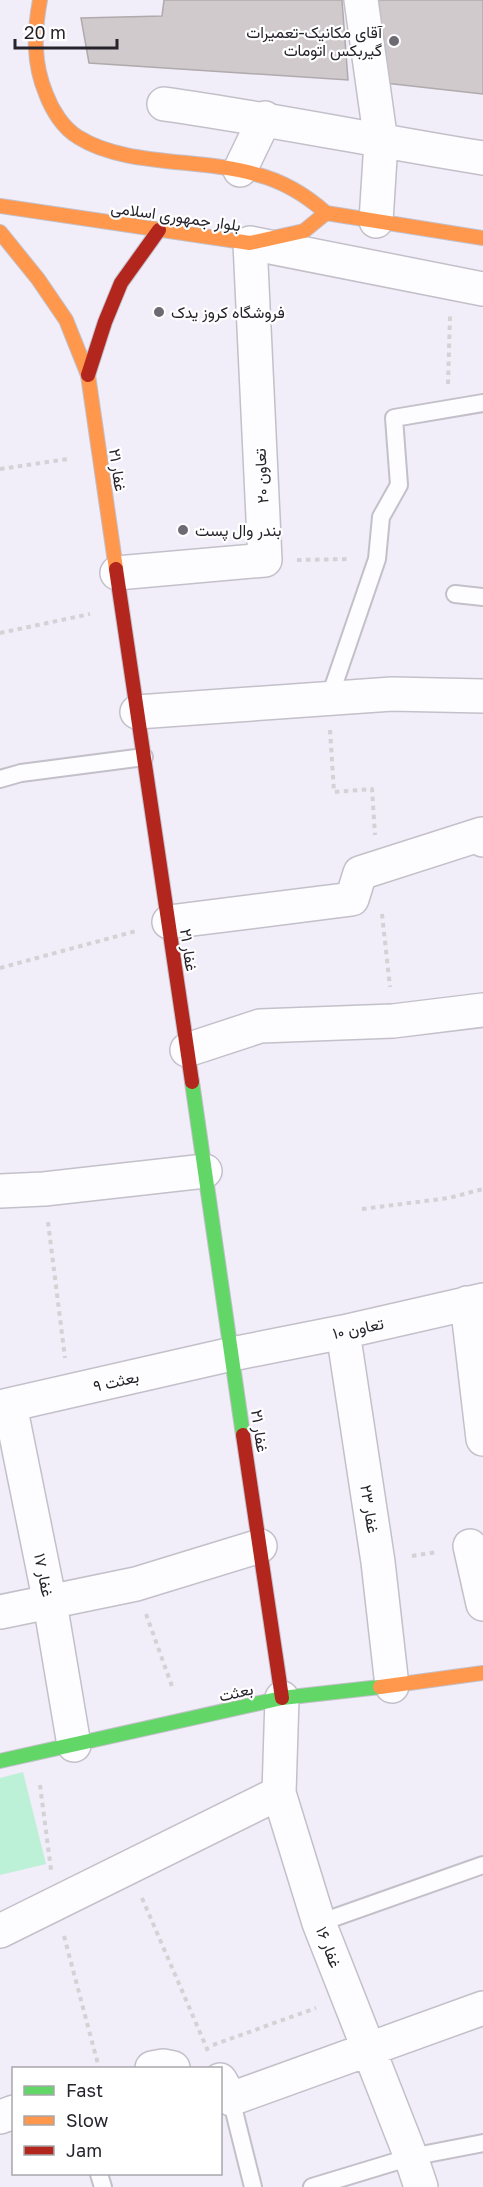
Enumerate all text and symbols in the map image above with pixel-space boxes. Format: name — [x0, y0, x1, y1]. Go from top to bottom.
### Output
scale bar — [15, 12, 117, 50]
text: 20 m — [24, 21, 66, 43]
place label: آقای مکانیک-تعمیرات گیربکس اتومات — [246, 22, 383, 61]
marker: آقای مکانیک-تعمیرات گیربکس اتومات — [387, 34, 401, 48]
street label: بلوار جمهوری اسلامی — [110, 197, 242, 236]
place label: فروشگاه کروز یدک — [171, 302, 285, 323]
marker: فروشگاه کروز یدک — [152, 305, 166, 319]
street label: غفار ۲۱ — [104, 447, 131, 493]
street label: تعاون ۲۰ — [250, 448, 273, 504]
place label: بندر وال پست — [195, 520, 282, 542]
marker: بندر وال پست — [176, 523, 190, 537]
street label: غفار ۲۱ — [175, 927, 202, 973]
street label: تعاون ۱۰ — [331, 1313, 386, 1344]
street label: بعثت ۹ — [91, 1366, 141, 1396]
street label: غفار ۲۱ — [246, 1408, 273, 1454]
street label: غفار ۲۳ — [355, 1483, 384, 1535]
street label: غفار ۱۷ — [29, 1551, 58, 1599]
street label: بعثت — [217, 1678, 255, 1706]
street label: غفار ۱۶ — [311, 1924, 346, 1971]
legend — [12, 2067, 222, 2175]
text: Fast — [66, 2079, 103, 2101]
text: Slow — [66, 2109, 109, 2131]
text: Jam — [66, 2139, 102, 2161]

